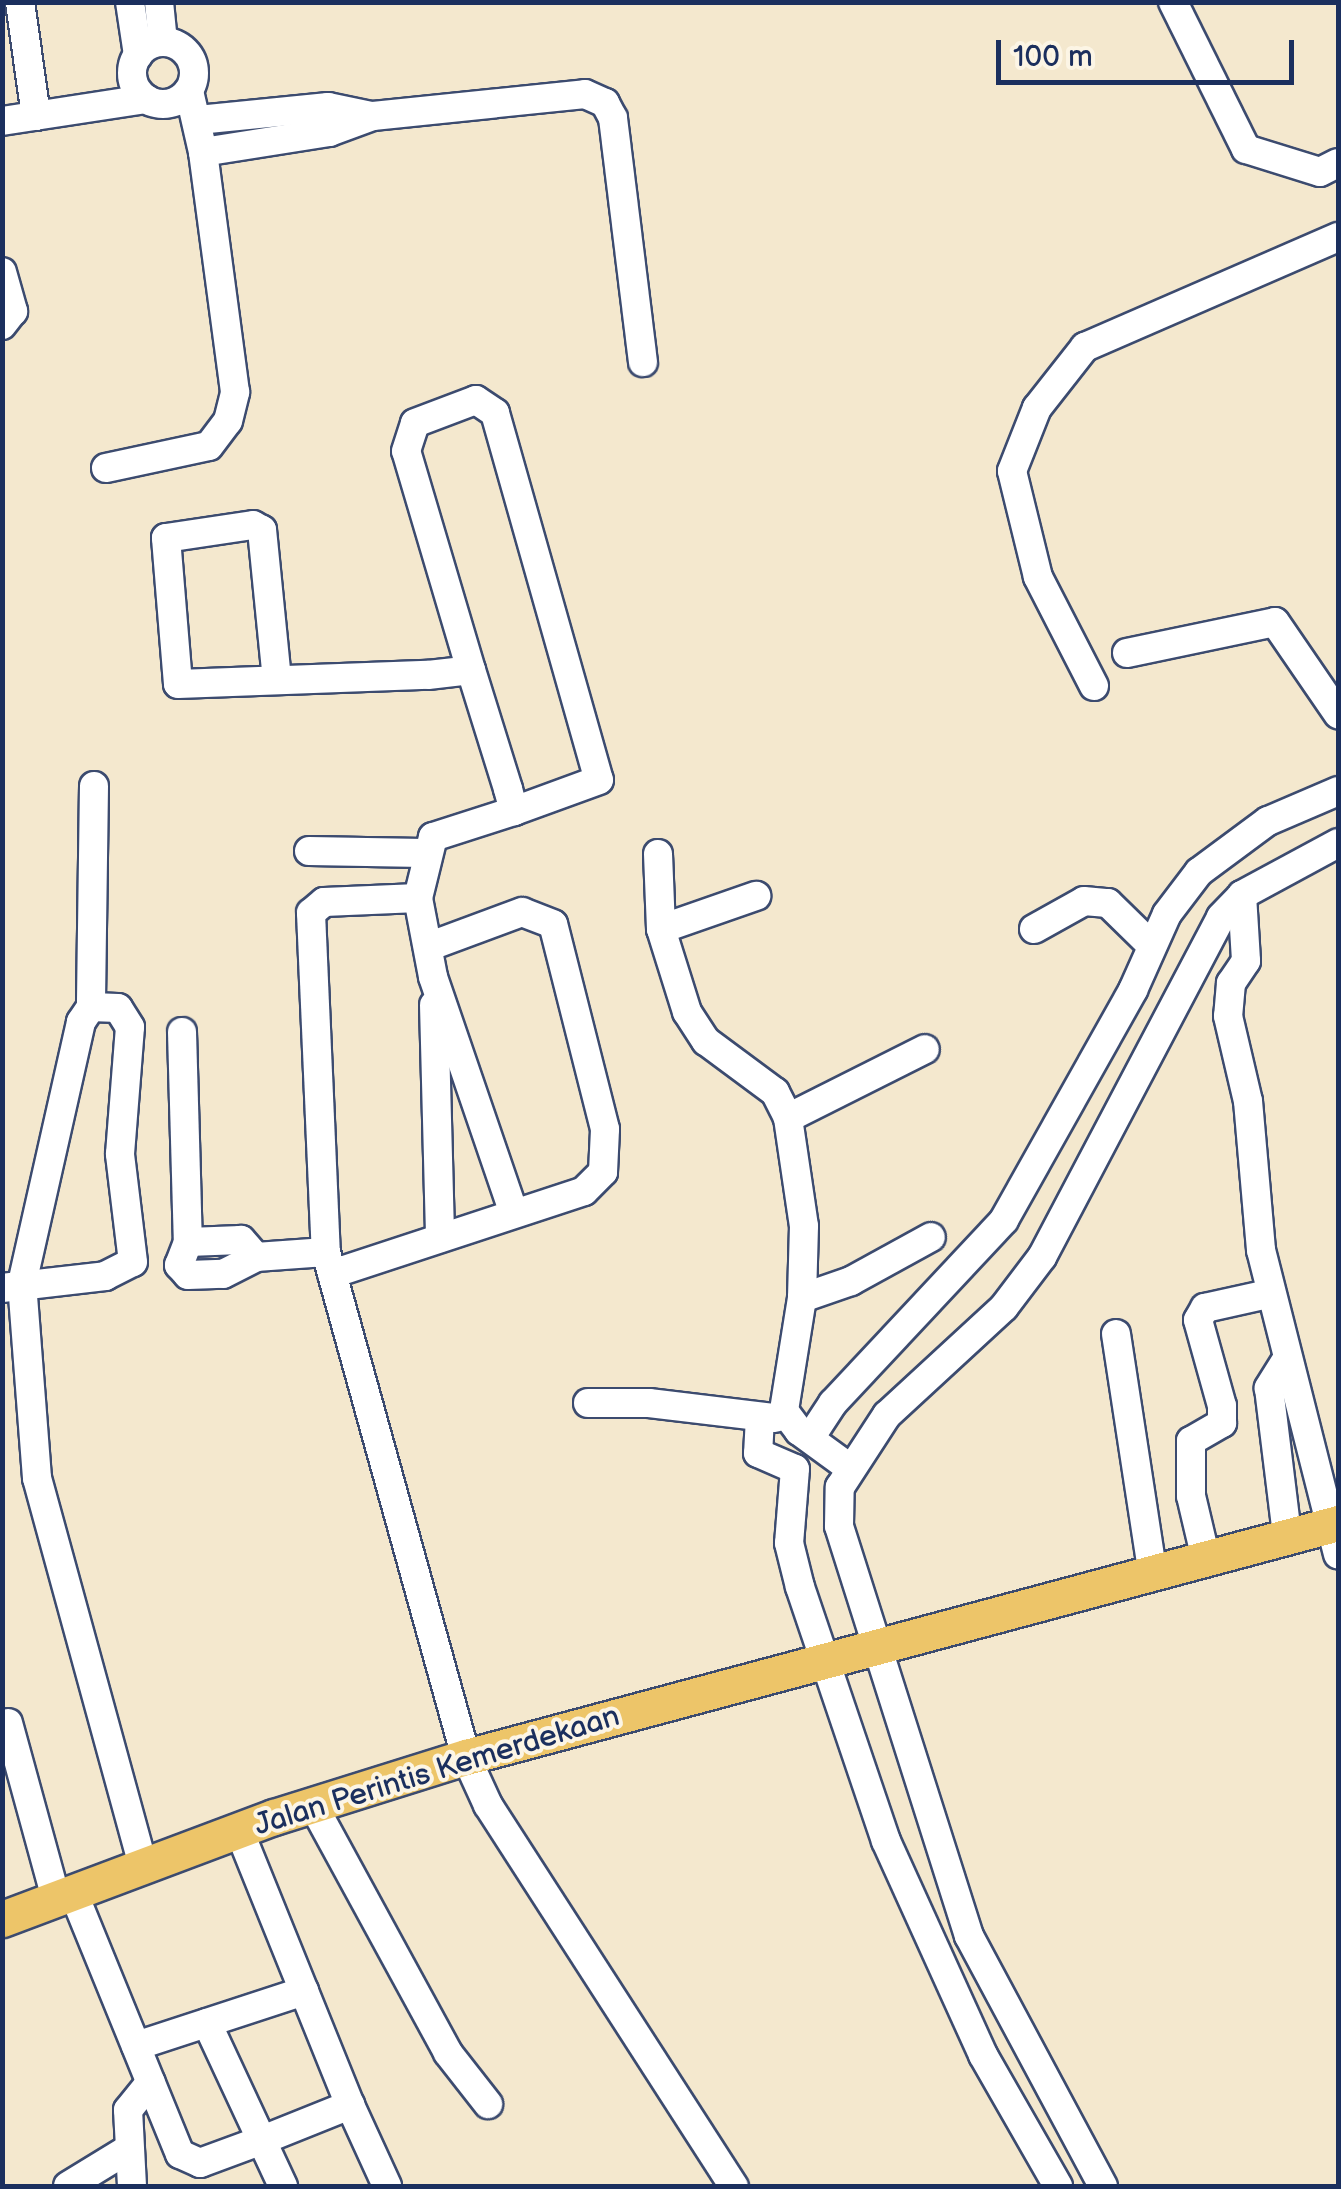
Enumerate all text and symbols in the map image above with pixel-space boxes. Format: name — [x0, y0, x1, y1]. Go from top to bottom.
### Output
scale bar — [1001, 20, 1298, 82]
text: 100 m — [1013, 39, 1093, 75]
street label: Jalan Perintis Kemerdekaan — [250, 1698, 624, 1844]

